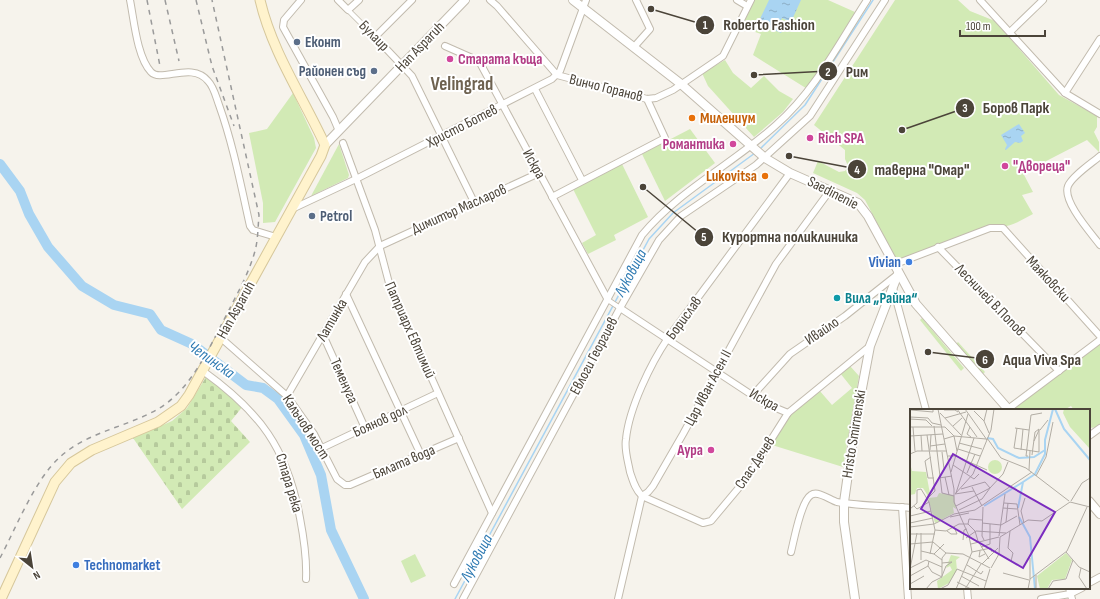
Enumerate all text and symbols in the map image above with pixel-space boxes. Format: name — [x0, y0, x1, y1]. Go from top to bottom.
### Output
callout: Roberto Fashion — [695, 11, 822, 39]
scale bar — [960, 12, 1045, 38]
text: Roberto Fashion — [723, 16, 815, 35]
street label: Булаир — [355, 17, 393, 55]
street label: Han Asparuh — [391, 18, 449, 76]
text: 1 — [703, 18, 708, 33]
text: 100 m — [966, 19, 991, 34]
place label: Еконт — [305, 33, 341, 52]
marker: Еконт — [292, 37, 302, 47]
place label: Старата къща — [458, 50, 542, 69]
marker: Старата къща — [445, 54, 455, 64]
callout: Рим — [818, 57, 876, 85]
place label: Районен съд — [299, 62, 366, 81]
text: Рим — [846, 63, 868, 82]
text: 2 — [825, 65, 831, 80]
marker: Районен съд — [369, 66, 379, 76]
street label: Винчо Горанов — [567, 70, 645, 106]
district label: Velingrad — [431, 73, 493, 96]
callout: Боров Парк — [955, 94, 1057, 122]
text: Боров Парк — [983, 99, 1050, 118]
street label: Христо Ботев — [422, 100, 501, 153]
text: 3 — [962, 101, 968, 116]
place label: Милениум — [700, 109, 756, 128]
marker: Милениум — [687, 113, 697, 123]
place label: Rich SPA — [818, 129, 865, 148]
marker: Rich SPA — [805, 133, 815, 143]
place label: Романтика — [662, 135, 725, 154]
marker: Романтика — [728, 139, 738, 149]
street label: Искра — [518, 146, 550, 182]
callout: таверна "Омар" — [847, 155, 978, 183]
place label: "Двореца" — [1013, 157, 1070, 176]
text: таверна "Омар" — [875, 161, 969, 180]
marker: "Двореца" — [1000, 161, 1010, 171]
text: 4 — [854, 163, 860, 178]
place label: Lukovitsa — [706, 167, 757, 186]
marker: Lukovitsa — [760, 171, 770, 181]
street label: Saedinenie — [804, 172, 862, 214]
street label: Димитър Масларов — [408, 180, 510, 238]
place label: Petrol — [320, 207, 352, 226]
marker: Petrol — [307, 211, 317, 221]
callout: Курортна поликлиника — [694, 223, 866, 251]
text: Курортна поликлиника — [722, 228, 858, 247]
text: 5 — [701, 230, 707, 245]
water label: Луковица — [610, 246, 652, 301]
street label: Маяковски — [1022, 252, 1074, 306]
place label: Vivian — [868, 253, 901, 272]
marker: Vivian — [904, 257, 914, 267]
street label: Лесничей В.Попов — [950, 259, 1029, 340]
street label: Han Asparuh — [212, 278, 260, 342]
street label: Патриарх Евтимий — [380, 279, 440, 381]
place label: Вила „Райна“ — [845, 289, 917, 308]
street label: Борислав — [662, 293, 706, 343]
marker: Вила „Райна“ — [832, 293, 842, 303]
street label: Латинка — [312, 295, 352, 345]
street label: Ивайло — [801, 313, 843, 349]
street label: Евлоги Георгиев — [566, 314, 622, 398]
water label: Чепинска — [184, 337, 238, 383]
callout: Aqua Viva Spa — [975, 345, 1089, 373]
street label: Цар Иван Асен II — [680, 347, 736, 429]
text: Aqua Viva Spa — [1002, 351, 1081, 370]
text: 6 — [982, 353, 988, 368]
street label: Теменуга — [326, 355, 362, 407]
street label: Искра — [746, 384, 782, 416]
street label: Hristo Smirnenski — [838, 388, 870, 479]
street label: Калъчов мост — [278, 391, 334, 463]
street label: Боянов дол — [350, 400, 411, 442]
inset map — [910, 409, 1090, 589]
street label: Спас Дечев — [731, 433, 779, 493]
street label: Бялата вода — [370, 440, 438, 484]
place label: Аура — [676, 441, 703, 460]
marker: Аура — [706, 445, 716, 455]
street label: Стара река — [271, 451, 307, 515]
water label: Луковица — [456, 531, 498, 586]
north arrow — [12, 547, 52, 587]
place label: Technomarket — [84, 556, 160, 575]
marker: Technomarket — [71, 560, 81, 570]
text: N — [31, 568, 43, 582]

